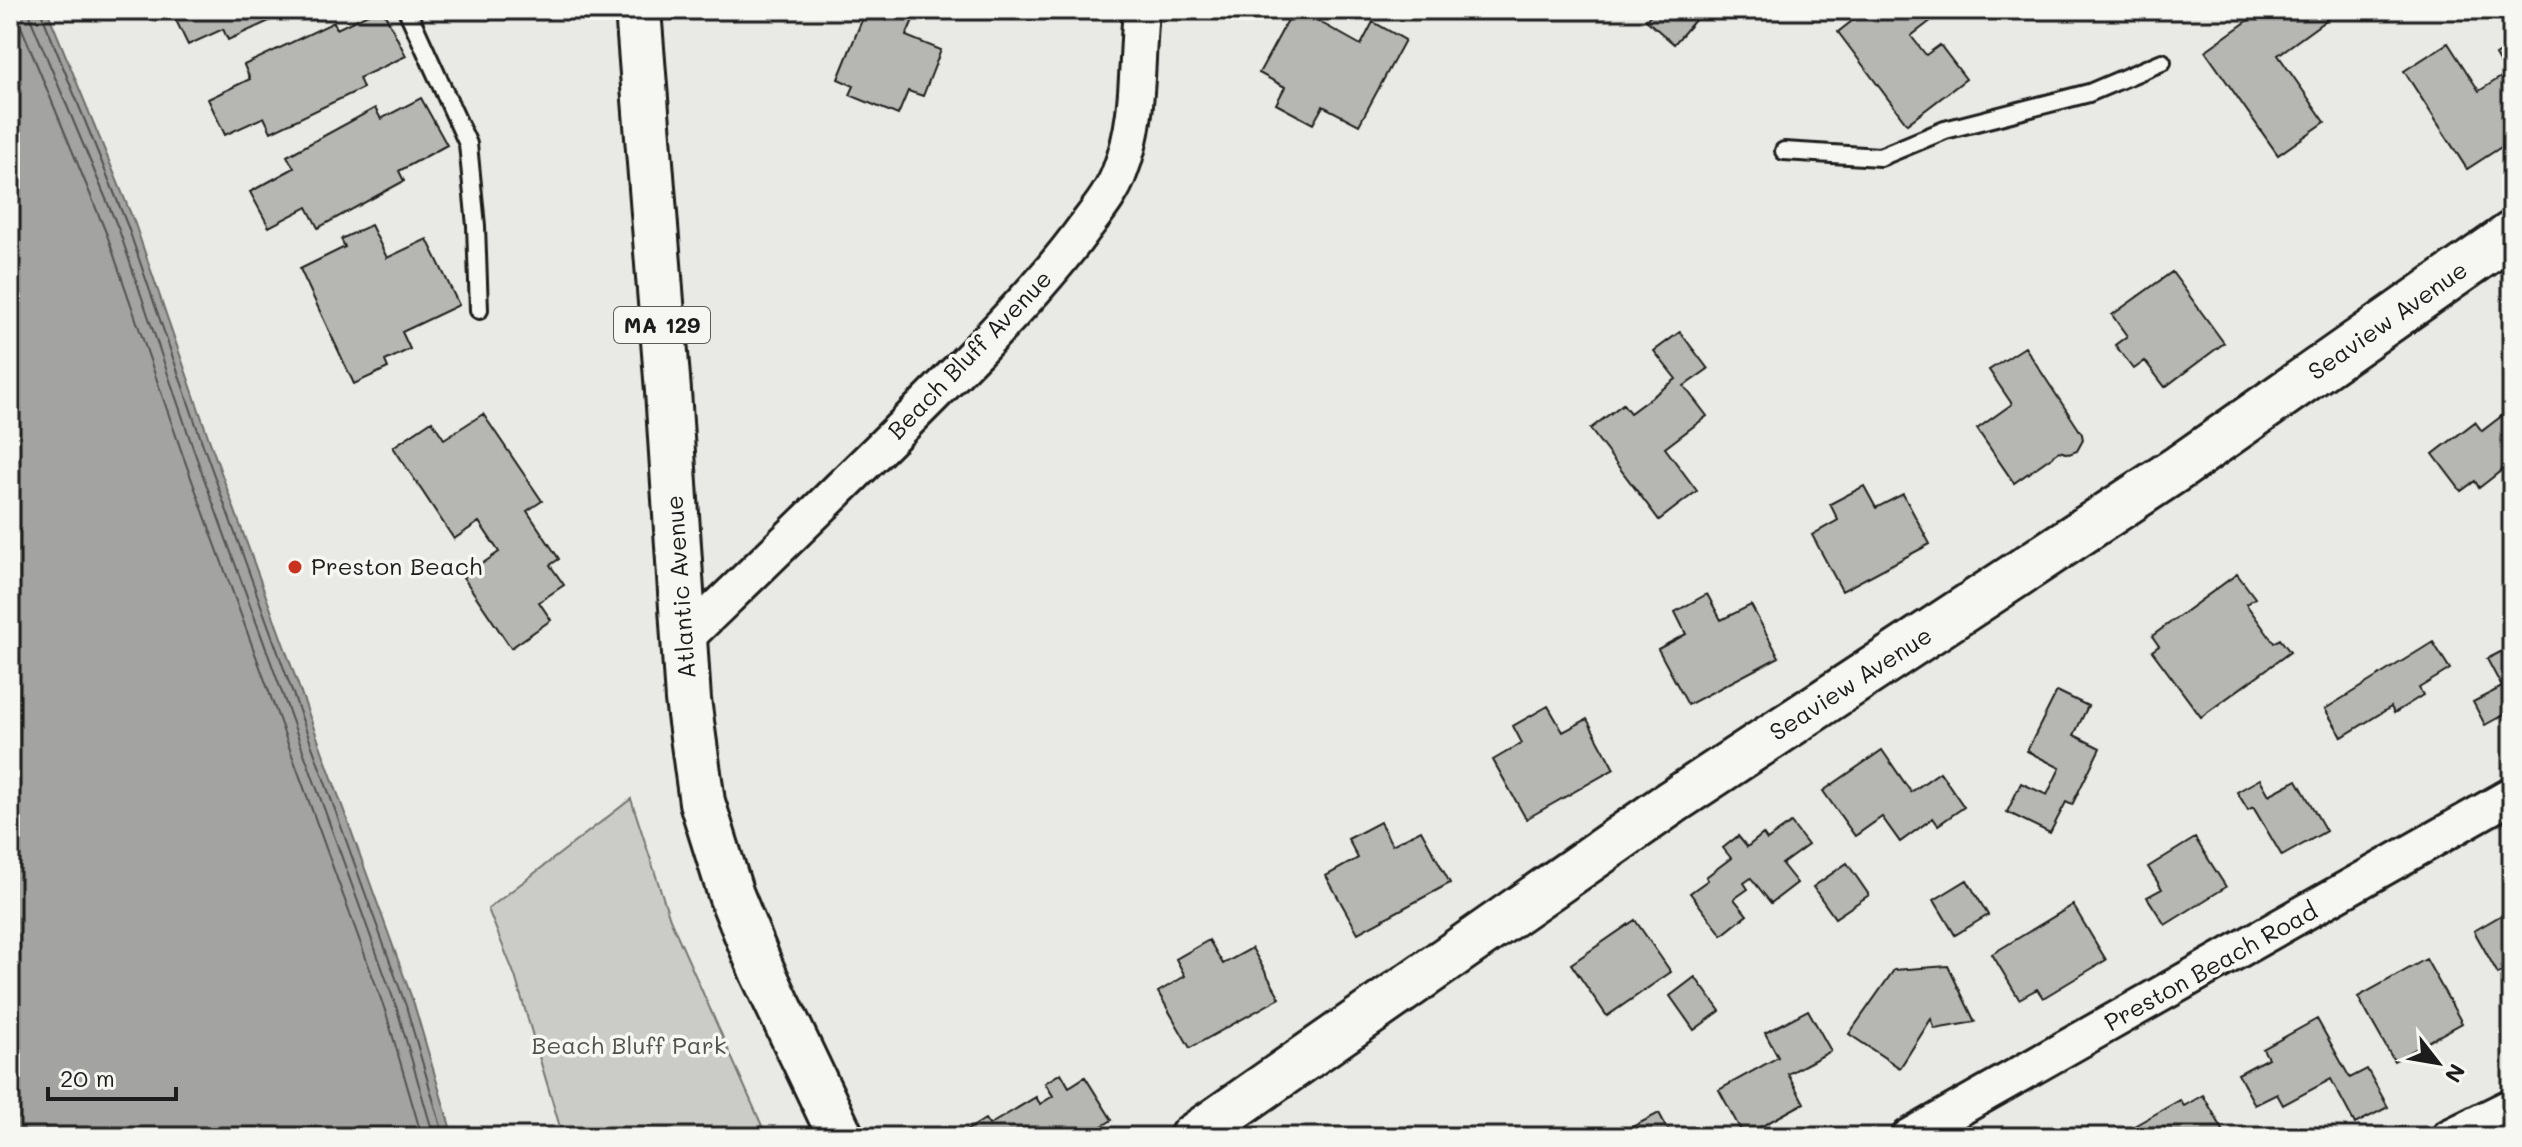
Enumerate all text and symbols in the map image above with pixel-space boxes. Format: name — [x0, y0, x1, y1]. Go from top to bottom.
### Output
street label: Seaview Avenue — [2301, 253, 2473, 386]
street label: Beach Bluff Avenue — [880, 263, 1058, 445]
road number: MA 129 — [614, 307, 710, 343]
street label: Atlantic Avenue — [658, 494, 701, 680]
place label: Preston Beach — [311, 550, 482, 581]
marker: Preston Beach — [286, 558, 304, 576]
street label: Seaview Avenue — [1763, 619, 1937, 747]
street label: Preston Beach Road — [2098, 894, 2322, 1037]
north arrow — [2398, 1023, 2478, 1103]
park label: Beach Bluff Park — [532, 1029, 726, 1060]
scale bar — [48, 1051, 176, 1101]
text: N — [2439, 1059, 2472, 1088]
text: 20 m — [60, 1062, 115, 1093]

